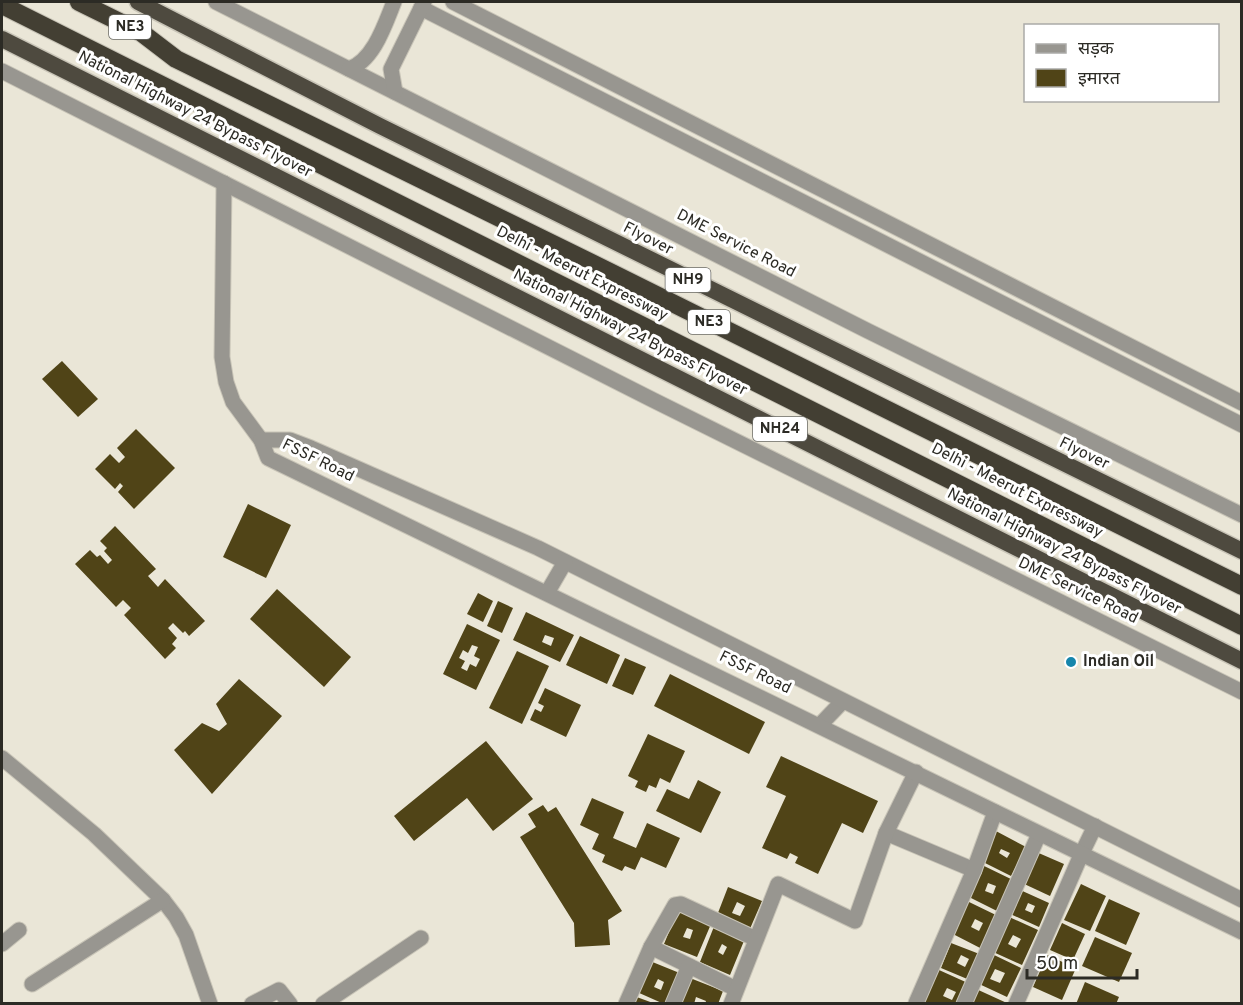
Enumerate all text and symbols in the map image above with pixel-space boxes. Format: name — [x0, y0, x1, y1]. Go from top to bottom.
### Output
road number: NE3 — [109, 15, 151, 39]
legend — [1024, 24, 1219, 102]
text: सड़क — [1078, 38, 1115, 61]
street label: National Highway 24 Bypass Flyover — [75, 47, 315, 183]
text: इमारत — [1078, 68, 1121, 91]
street label: DME Service Road — [673, 205, 799, 283]
street label: Flyover — [620, 218, 676, 260]
street label: Delhi - Meerut Expressway — [493, 222, 671, 326]
street label: National Highway 24 Bypass Flyover — [510, 265, 750, 401]
road number: NH9 — [666, 268, 710, 292]
road number: NE3 — [688, 310, 730, 334]
road number: NH24 — [753, 417, 807, 441]
street label: Flyover — [1056, 433, 1112, 475]
street label: FSSF Road — [279, 435, 357, 487]
street label: Delhi - Meerut Expressway — [928, 439, 1106, 543]
street label: National Highway 24 Bypass Flyover — [944, 484, 1184, 620]
street label: DME Service Road — [1015, 553, 1141, 629]
street label: FSSF Road — [716, 647, 794, 699]
place label: Indian Oil — [1083, 652, 1154, 672]
marker: Indian Oil — [1064, 655, 1078, 669]
scale bar — [1027, 942, 1136, 980]
text: 50 m — [1036, 953, 1078, 976]

